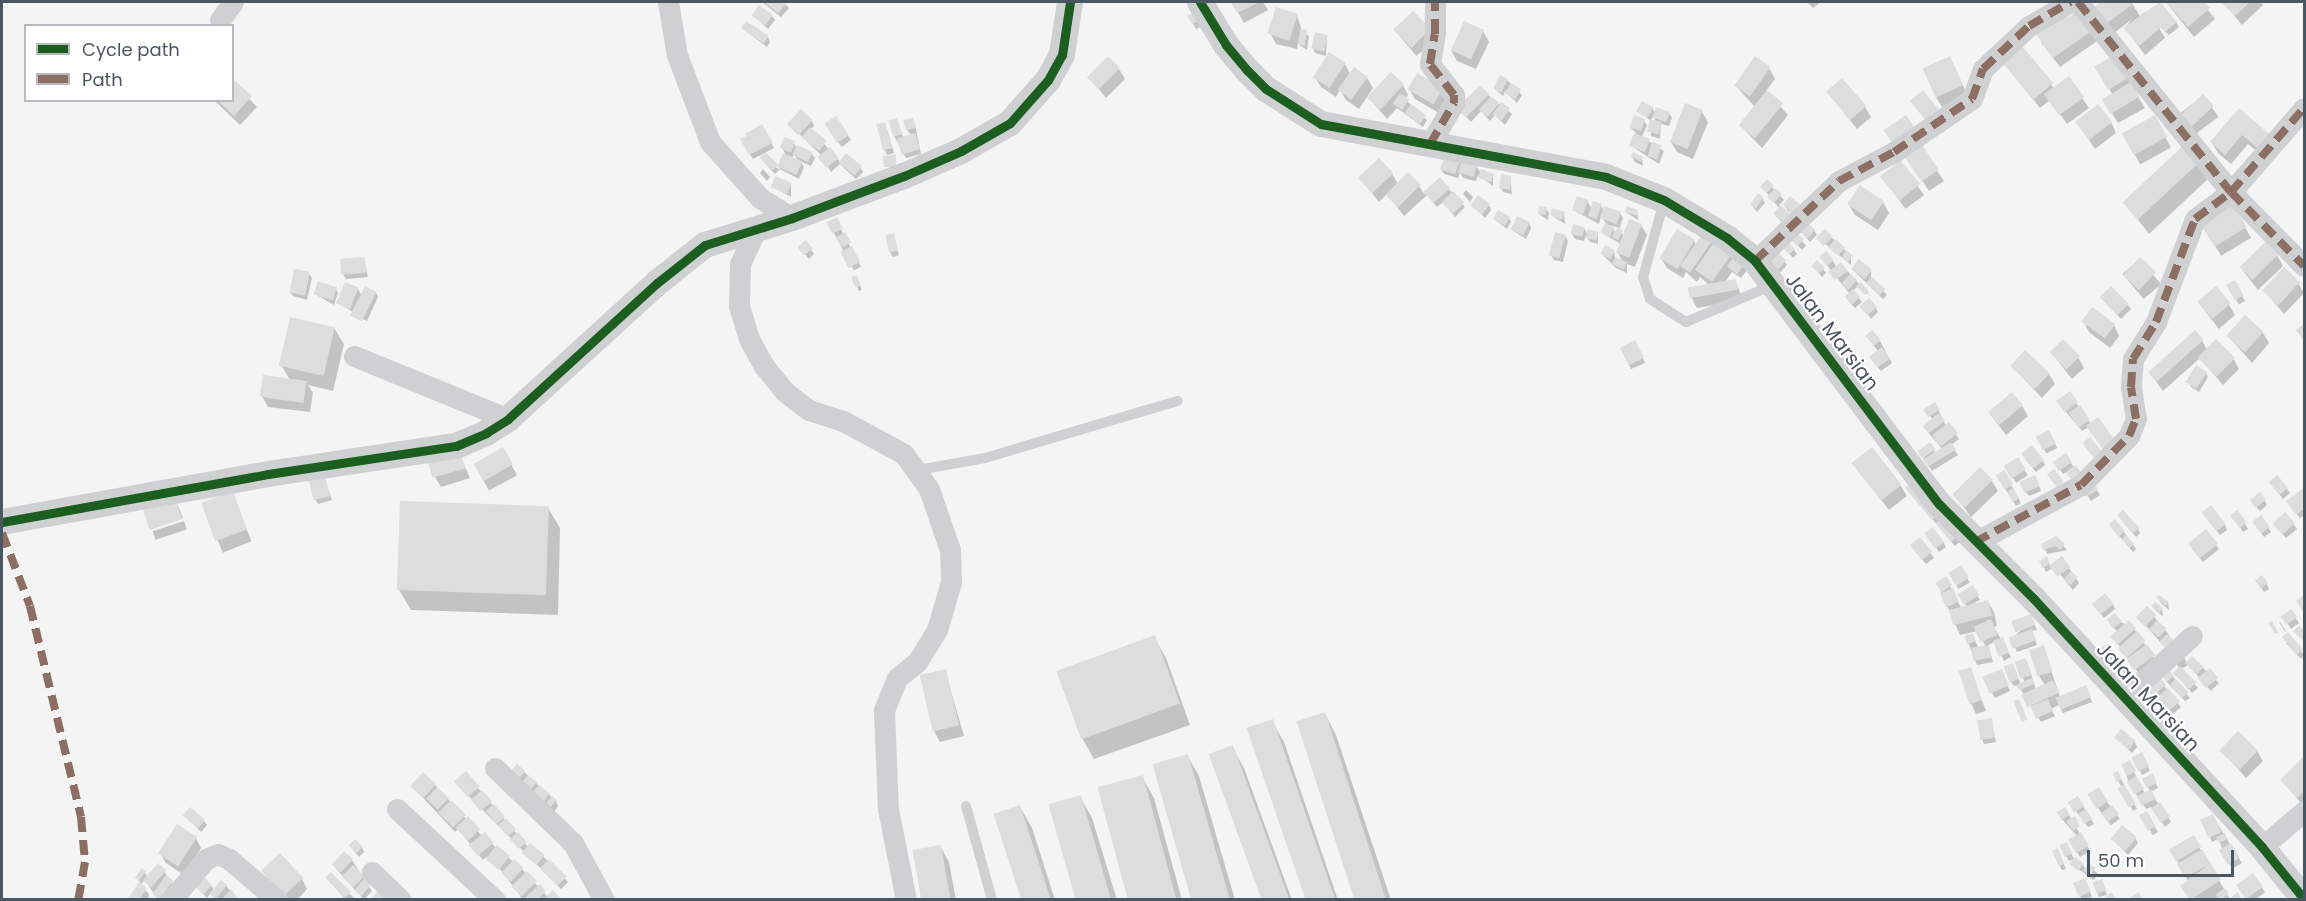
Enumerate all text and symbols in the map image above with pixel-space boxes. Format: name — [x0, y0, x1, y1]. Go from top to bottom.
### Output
legend — [24, 24, 234, 102]
text: Cycle path — [82, 37, 180, 62]
text: Path — [82, 67, 123, 92]
street label: Jalan Marsian — [1780, 269, 1884, 395]
street label: Jalan Marsian — [2091, 637, 2205, 757]
scale bar — [2090, 838, 2237, 876]
text: 50 m — [2098, 848, 2144, 873]

